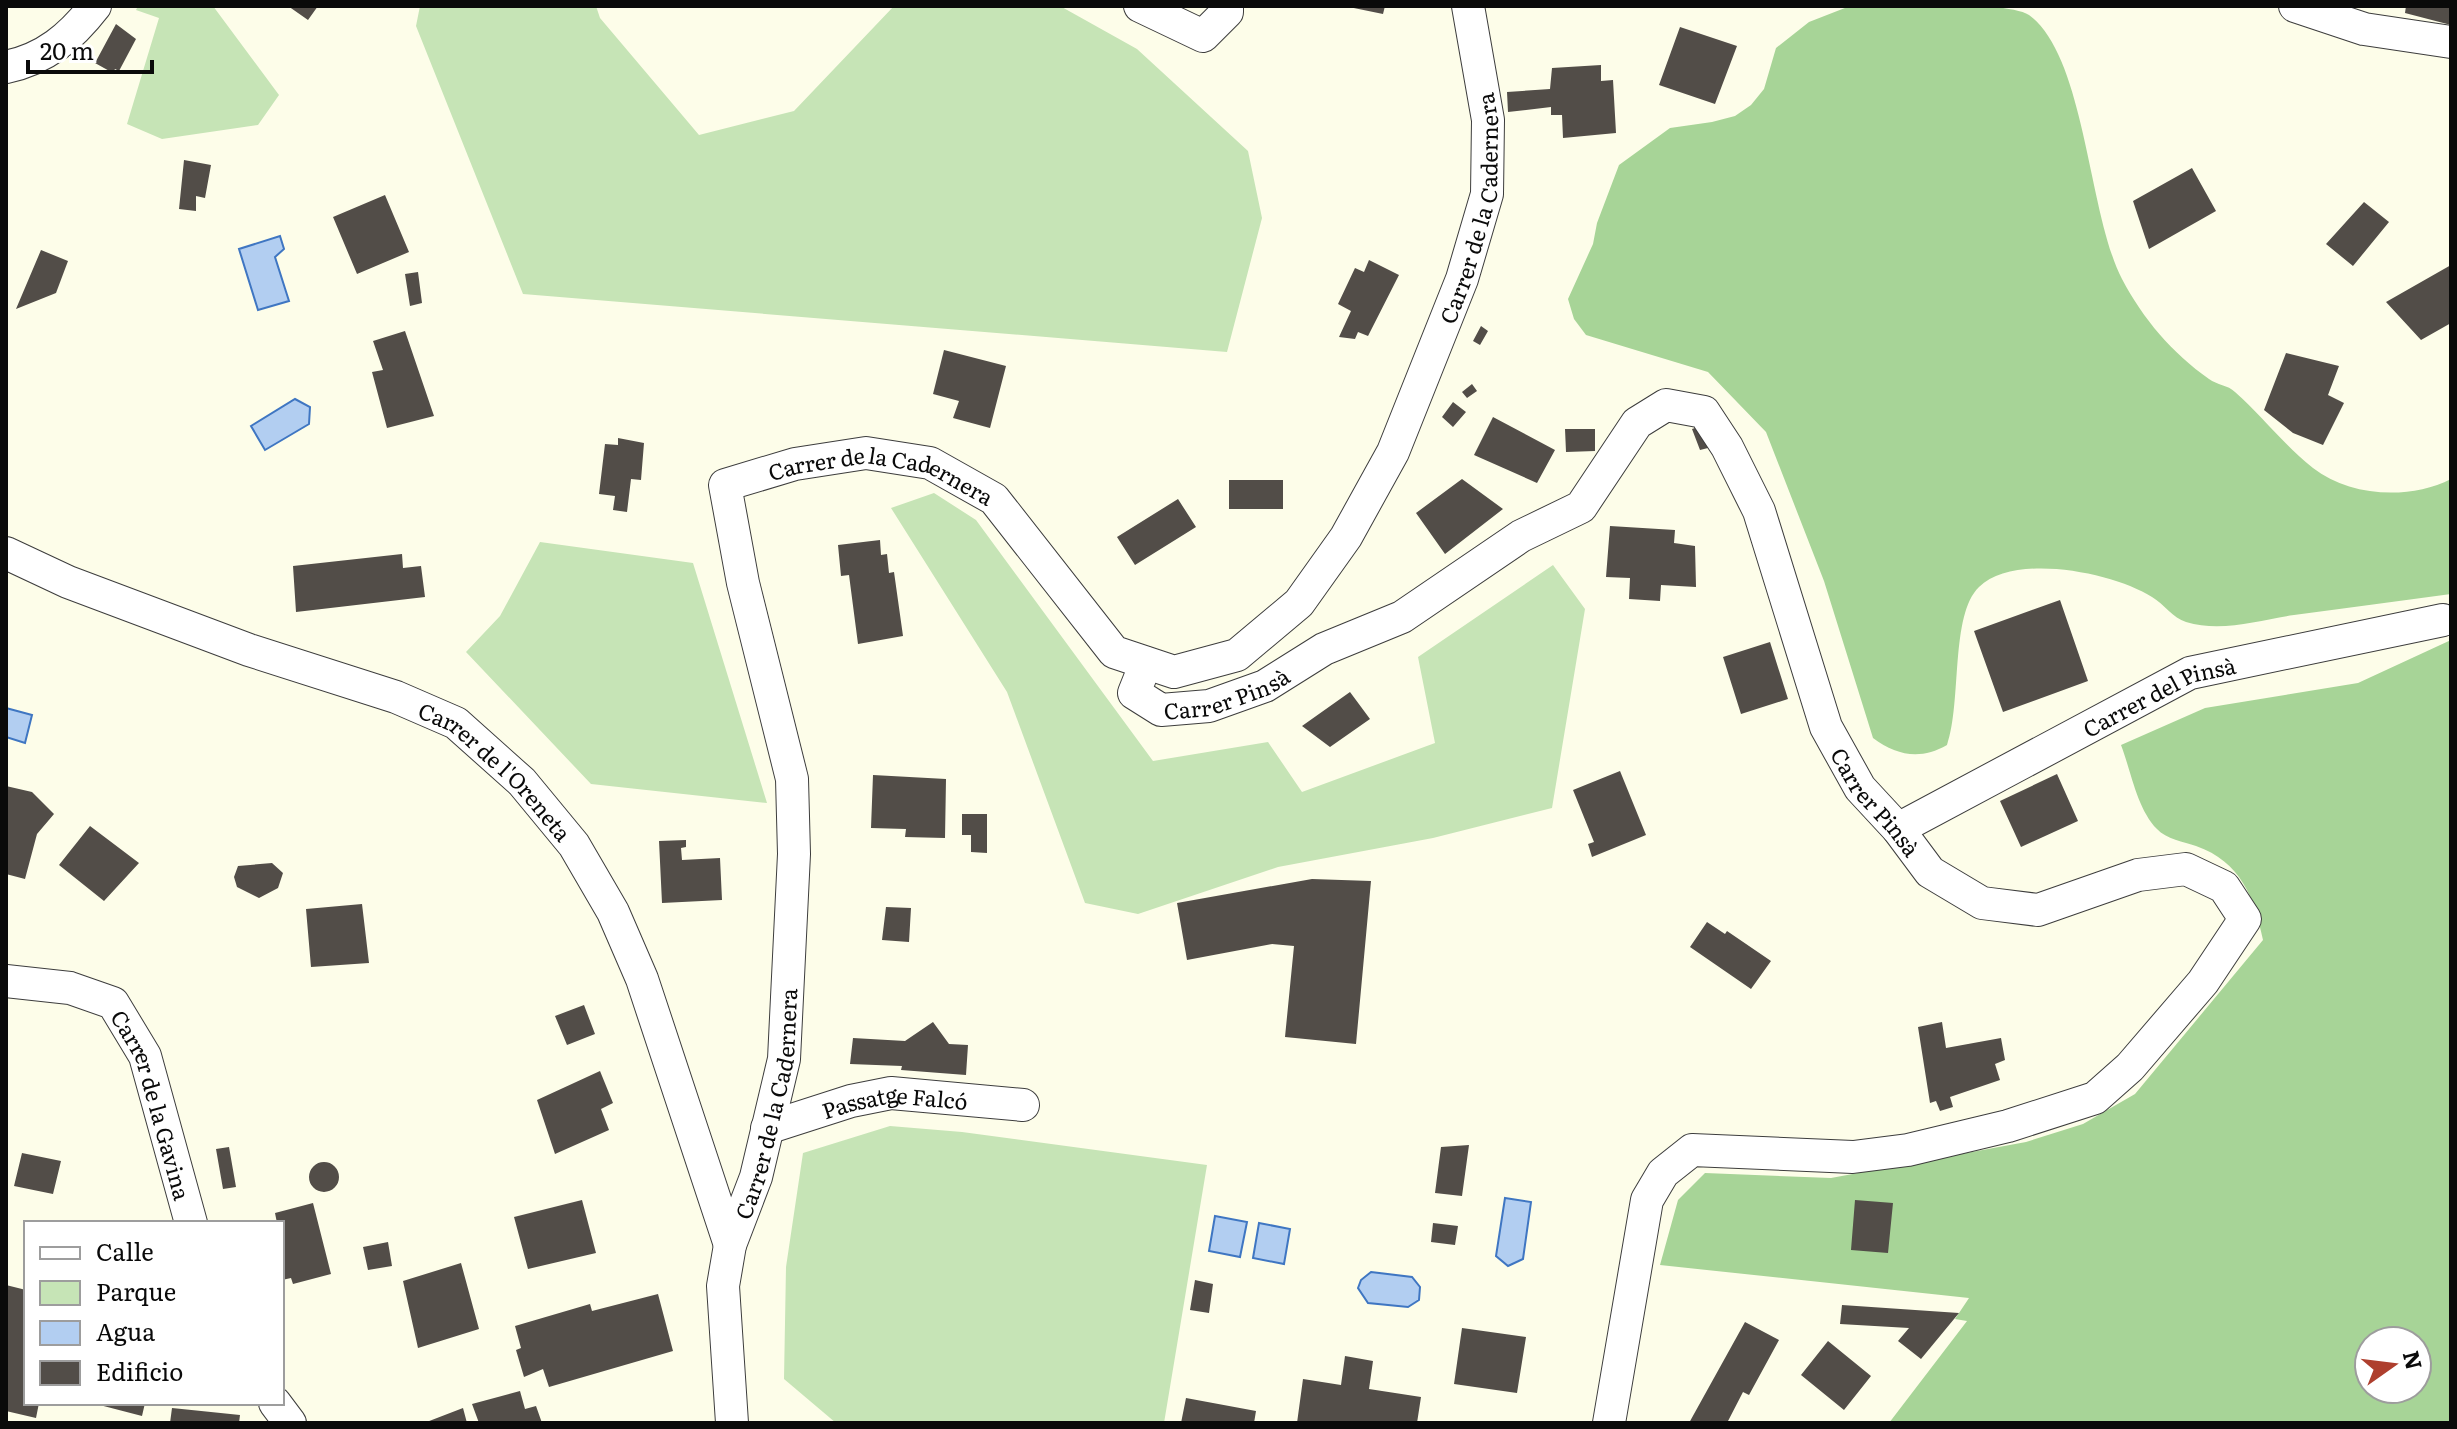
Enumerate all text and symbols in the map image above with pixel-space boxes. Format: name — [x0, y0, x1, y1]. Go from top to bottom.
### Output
scale bar — [28, 24, 152, 74]
text: 20 m — [40, 32, 94, 67]
street label: Carrer de la Cadernera — [1430, 90, 1505, 328]
street label: Carrer de la Cadernera — [764, 436, 1000, 512]
street label: Carrer del Pinsà — [2076, 647, 2239, 744]
street label: Carrer Pinsà — [1162, 659, 1295, 726]
street label: Carrer de l'Oreneta — [414, 692, 580, 848]
street label: Carrer Pinsà — [1824, 741, 1929, 863]
street label: Carrer de la Cadernera — [725, 987, 804, 1224]
street label: Carrer de la Gavina — [104, 1003, 200, 1204]
street label: Passatge Falcó — [817, 1075, 969, 1126]
legend — [24, 1221, 284, 1405]
text: Calle — [96, 1233, 154, 1268]
text: Parque — [96, 1273, 176, 1308]
text: Agua — [96, 1313, 155, 1348]
north arrow — [2353, 1325, 2433, 1405]
text: N — [2396, 1347, 2432, 1373]
text: Edificio — [96, 1353, 183, 1388]

